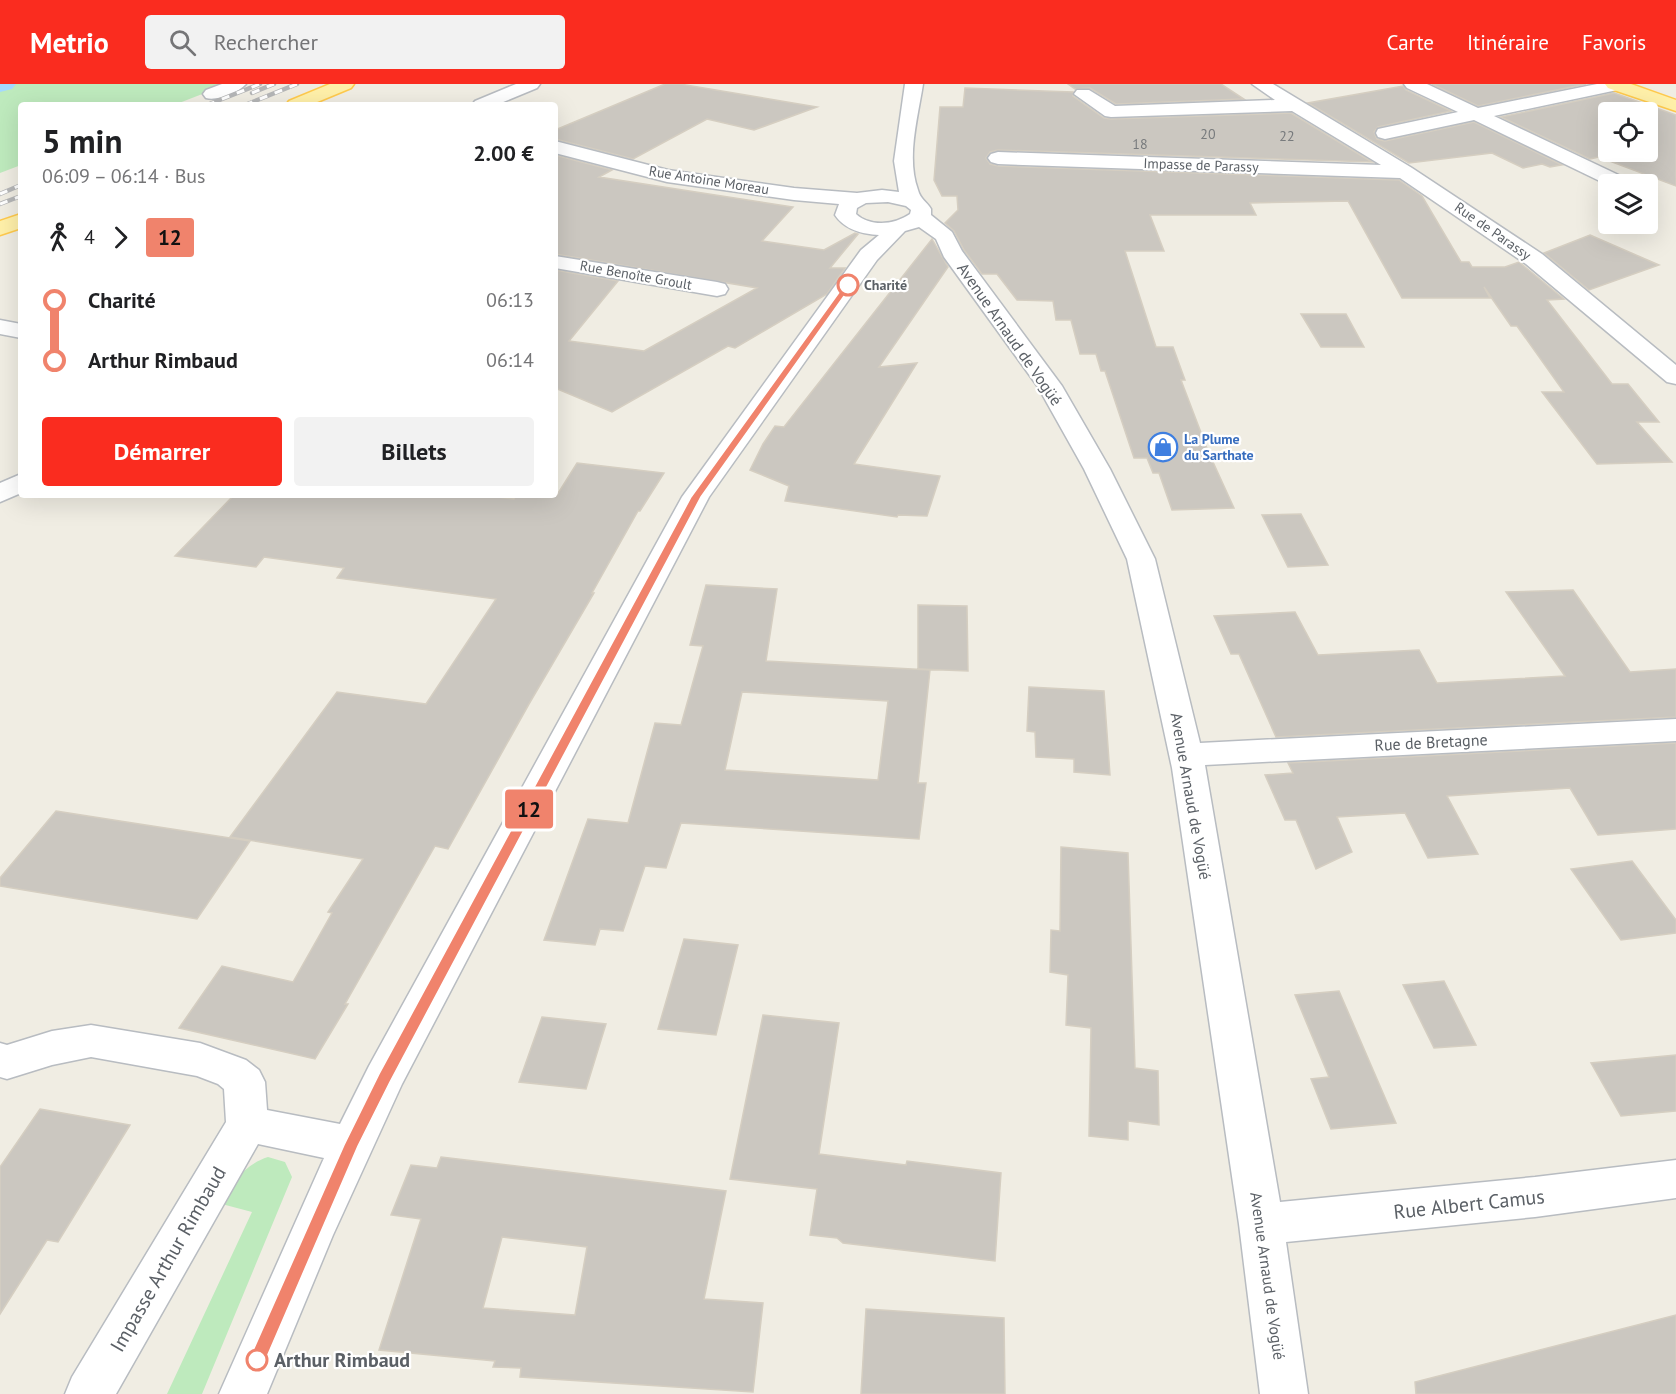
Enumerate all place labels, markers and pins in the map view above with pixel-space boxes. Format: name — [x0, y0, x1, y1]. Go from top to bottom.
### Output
marker: Charité — [837, 274, 859, 296]
place label: Charité — [864, 276, 907, 294]
place label: La Plume du Sarthate — [1184, 430, 1254, 464]
shop icon: La Plume du Sarthate — [1147, 431, 1179, 463]
place label: Arthur Rimbaud — [274, 1347, 410, 1373]
marker: Arthur Rimbaud — [246, 1349, 268, 1371]

